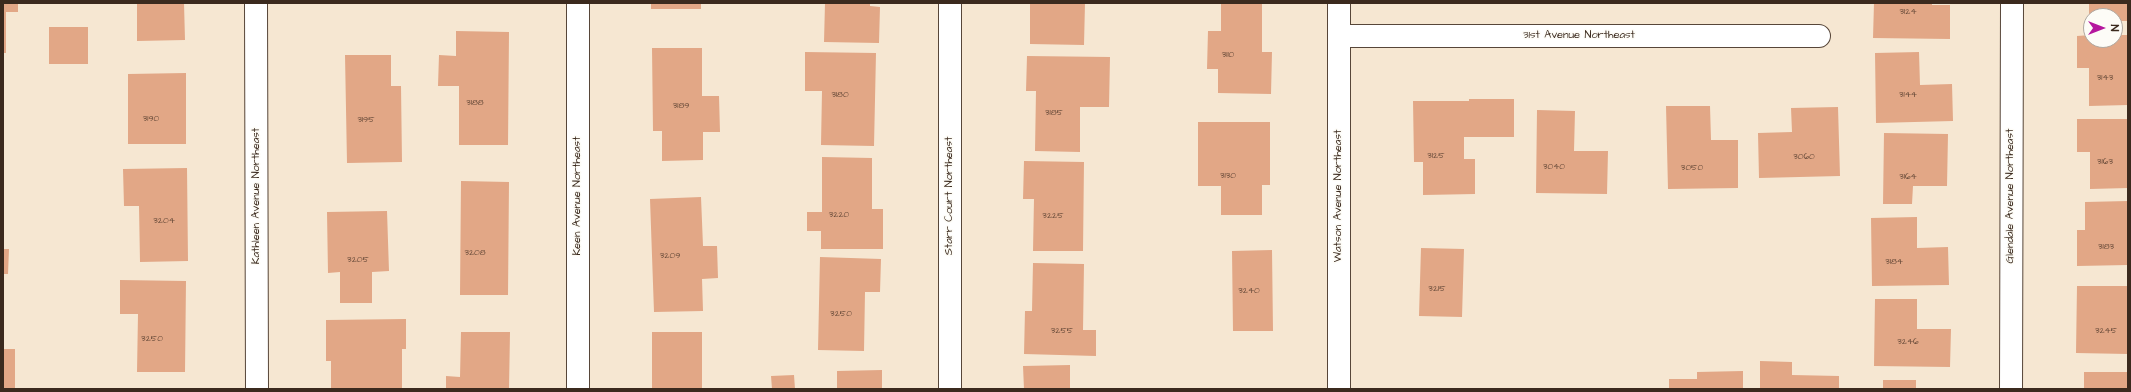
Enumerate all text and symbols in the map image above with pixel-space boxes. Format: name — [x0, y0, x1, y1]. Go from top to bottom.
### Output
house number: 3124 — [1899, 7, 1917, 17]
north arrow — [2083, 8, 2123, 48]
text: N — [2107, 25, 2122, 31]
street label: 31st Avenue Northeast — [1523, 29, 1635, 43]
house number: 3110 — [1222, 50, 1234, 60]
house number: 3143 — [2097, 73, 2113, 83]
house number: 3180 — [831, 90, 849, 100]
house number: 3144 — [1899, 90, 1917, 100]
house number: 3188 — [466, 98, 484, 108]
house number: 3189 — [673, 101, 689, 111]
house number: 3185 — [1045, 108, 1063, 118]
house number: 3190 — [143, 114, 159, 124]
house number: 3195 — [357, 115, 375, 125]
street label: Kathleen Avenue Northeast — [250, 128, 264, 264]
street label: Glendale Avenue Northeast — [2004, 129, 2018, 263]
street label: Watson Avenue Northeast — [1332, 130, 1346, 262]
street label: Keen Avenue Northeast — [571, 136, 585, 256]
street label: Starr Court Northeast — [943, 137, 957, 255]
house number: 3125 — [1427, 151, 1445, 161]
house number: 3060 — [1793, 152, 1815, 162]
house number: 3163 — [2097, 157, 2113, 167]
house number: 3040 — [1543, 162, 1565, 172]
house number: 3050 — [1681, 163, 1703, 173]
house number: 3130 — [1220, 171, 1236, 181]
house number: 3164 — [1899, 172, 1917, 182]
house number: 3220 — [829, 210, 849, 220]
house number: 3225 — [1042, 211, 1064, 221]
house number: 3204 — [153, 216, 175, 226]
house number: 3183 — [2098, 242, 2114, 252]
house number: 3208 — [464, 248, 486, 258]
house number: 3209 — [660, 251, 680, 261]
house number: 3205 — [347, 255, 369, 265]
house number: 3184 — [1885, 257, 1903, 267]
house number: 3215 — [1428, 284, 1446, 294]
house number: 3240 — [1238, 286, 1260, 296]
house number: 3250 — [830, 309, 852, 319]
house number: 3255 — [1051, 326, 1073, 336]
house number: 3245 — [2095, 326, 2117, 336]
house number: 3250 — [141, 334, 163, 344]
house number: 3246 — [1897, 337, 1919, 347]

